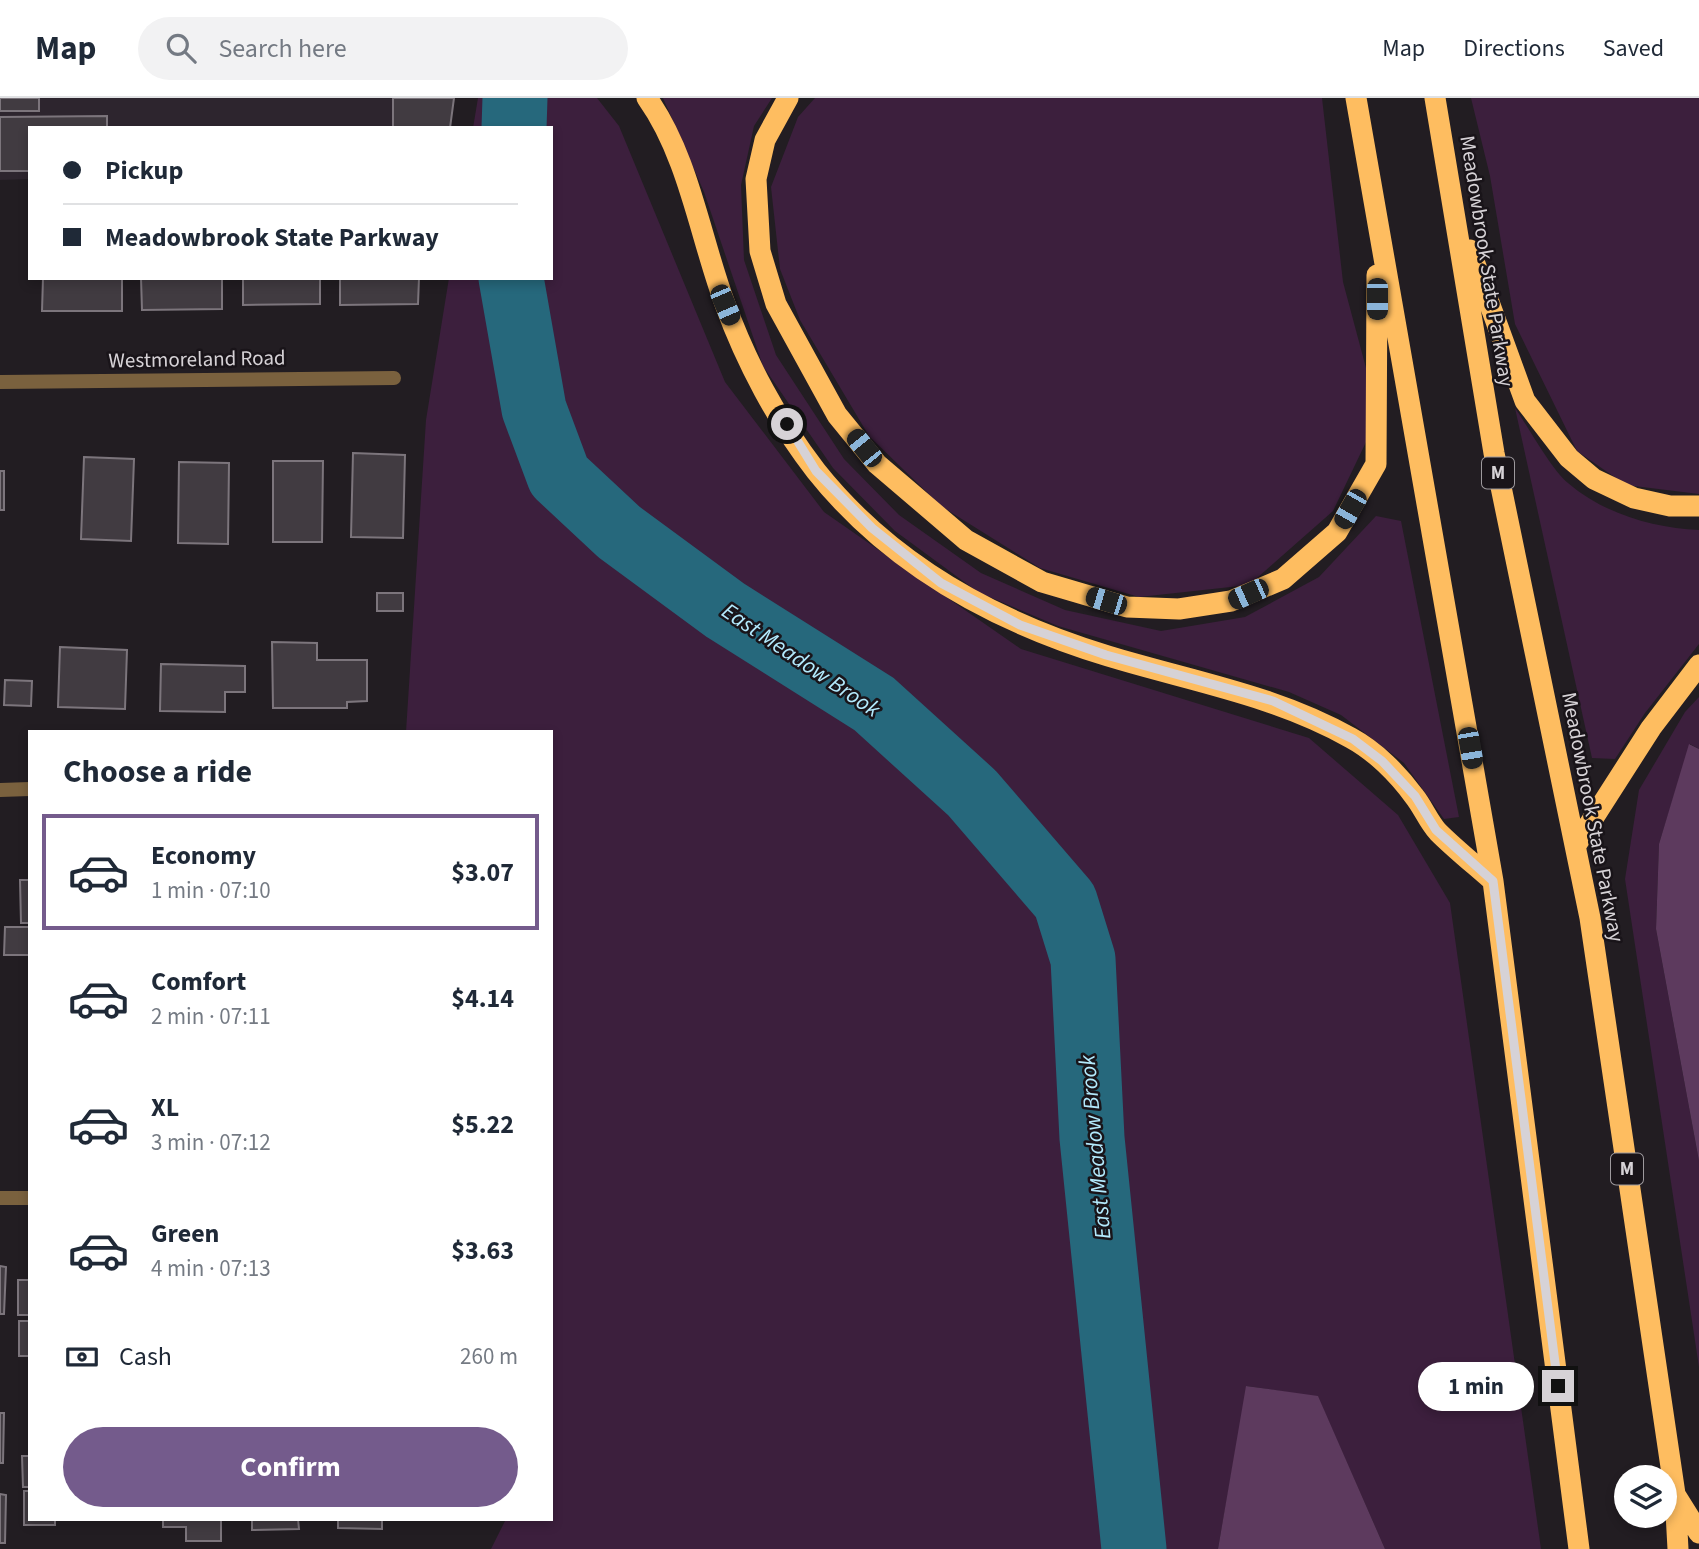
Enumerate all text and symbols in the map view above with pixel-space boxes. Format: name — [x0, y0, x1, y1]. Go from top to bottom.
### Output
search box — [138, 17, 628, 80]
text: Map — [35, 25, 96, 72]
icon: search — [162, 29, 200, 67]
text: Search here — [218, 30, 347, 67]
text: Map — [1382, 31, 1425, 66]
text: Directions — [1463, 31, 1565, 66]
text: Saved — [1603, 31, 1664, 66]
street label: Meadowbrook State Parkway — [1452, 133, 1522, 389]
text: Pickup — [105, 152, 183, 189]
text: Meadowbrook State Parkway — [105, 219, 439, 256]
car — [1367, 278, 1388, 320]
car — [708, 282, 743, 328]
street label: Westmoreland Road — [108, 342, 286, 376]
route start — [771, 408, 803, 440]
car — [843, 425, 886, 471]
road number: M — [1482, 458, 1514, 488]
car — [1331, 486, 1370, 532]
car — [1225, 576, 1272, 612]
car — [1083, 585, 1130, 617]
water label: East Meadow Brook — [715, 595, 888, 726]
street label: Meadowbrook State Parkway — [1554, 690, 1632, 945]
car — [1457, 725, 1484, 771]
text: Choose a ride — [63, 749, 252, 795]
text: Economy — [151, 837, 256, 874]
icon: car — [67, 841, 130, 904]
text: $3.07 — [451, 854, 514, 891]
text: 1 min · 07:10 — [151, 874, 271, 907]
text: Comfort — [151, 963, 246, 1000]
icon: car — [67, 967, 130, 1030]
text: $4.14 — [451, 980, 514, 1017]
text: 2 min · 07:11 — [151, 1000, 271, 1033]
water label: East Meadow Brook — [1070, 1052, 1119, 1241]
text: XL — [151, 1089, 179, 1126]
icon: car — [67, 1093, 130, 1156]
text: $5.22 — [451, 1106, 514, 1143]
text: 3 min · 07:12 — [151, 1126, 271, 1159]
road number: M — [1611, 1154, 1643, 1184]
text: Green — [151, 1215, 219, 1252]
icon: car — [67, 1219, 130, 1282]
text: $3.63 — [451, 1232, 514, 1269]
text: 4 min · 07:13 — [151, 1252, 271, 1285]
icon: cash — [63, 1338, 101, 1376]
text: Cash — [119, 1338, 172, 1375]
text: 260 m — [460, 1340, 518, 1373]
callout: 1 min — [1418, 1362, 1534, 1410]
text: 1 min — [1448, 1370, 1504, 1403]
route end — [1542, 1370, 1574, 1402]
button: Confirm — [63, 1427, 518, 1507]
map controls — [1614, 1465, 1677, 1528]
button: layers — [1614, 1465, 1677, 1528]

